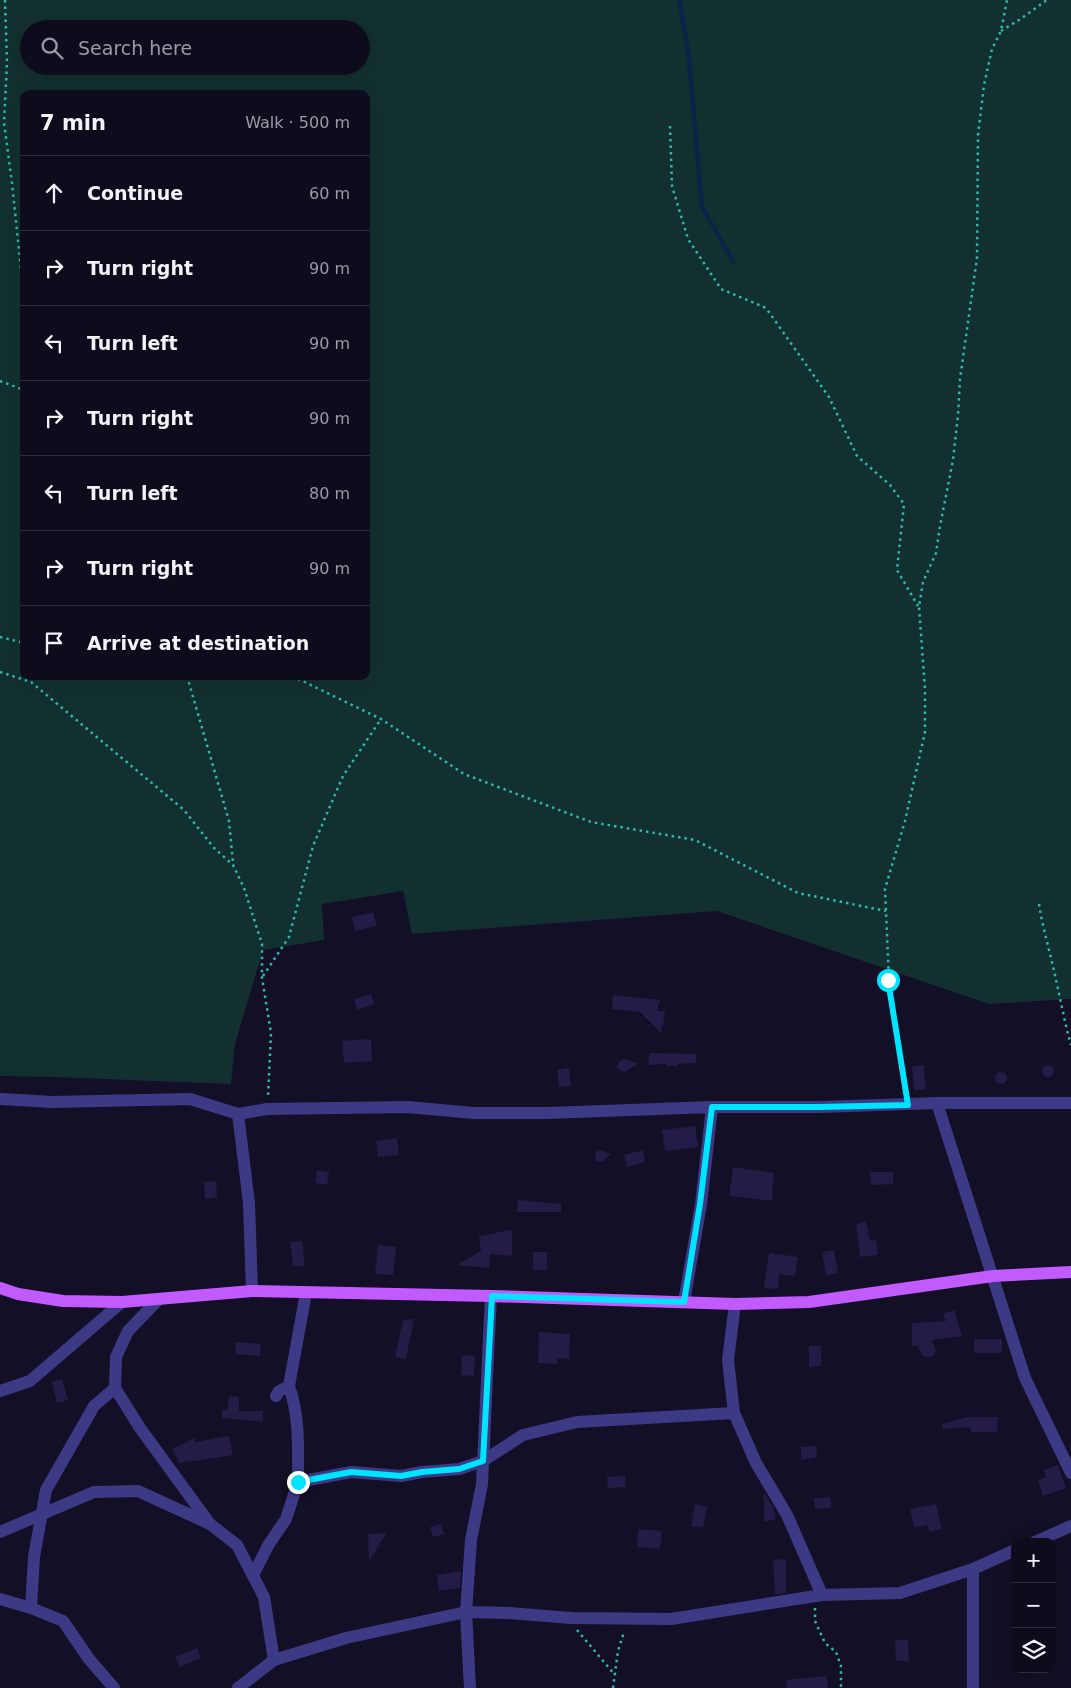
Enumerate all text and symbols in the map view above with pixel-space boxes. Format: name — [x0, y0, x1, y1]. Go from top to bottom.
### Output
search box — [20, 20, 370, 75]
icon: search — [38, 34, 66, 62]
text: Search here — [78, 37, 192, 59]
text: 7 min — [40, 111, 106, 135]
text: Walk · 500 m — [245, 113, 350, 132]
icon: ahead — [40, 179, 68, 207]
text: Continue — [87, 182, 183, 204]
text: 60 m — [309, 184, 350, 203]
icon: right — [40, 254, 68, 282]
text: Turn right — [87, 257, 193, 279]
text: 90 m — [309, 259, 350, 278]
icon: left — [40, 329, 68, 357]
text: Turn left — [87, 332, 178, 354]
text: 90 m — [309, 334, 350, 353]
icon: right — [40, 404, 68, 432]
text: Turn right — [87, 407, 193, 429]
text: 90 m — [309, 409, 350, 428]
icon: left — [40, 479, 68, 507]
text: Turn left — [87, 482, 178, 504]
text: 80 m — [309, 484, 350, 503]
icon: right — [40, 554, 68, 582]
text: Turn right — [87, 557, 193, 579]
text: 90 m — [309, 559, 350, 578]
icon: arrive — [40, 629, 68, 657]
text: Arrive at destination — [87, 632, 309, 654]
route start — [877, 969, 900, 992]
route end — [287, 1471, 310, 1494]
map controls — [1011, 1538, 1056, 1673]
button: + — [1011, 1538, 1056, 1583]
button: − — [1011, 1583, 1056, 1628]
button: layers — [1011, 1628, 1056, 1673]

